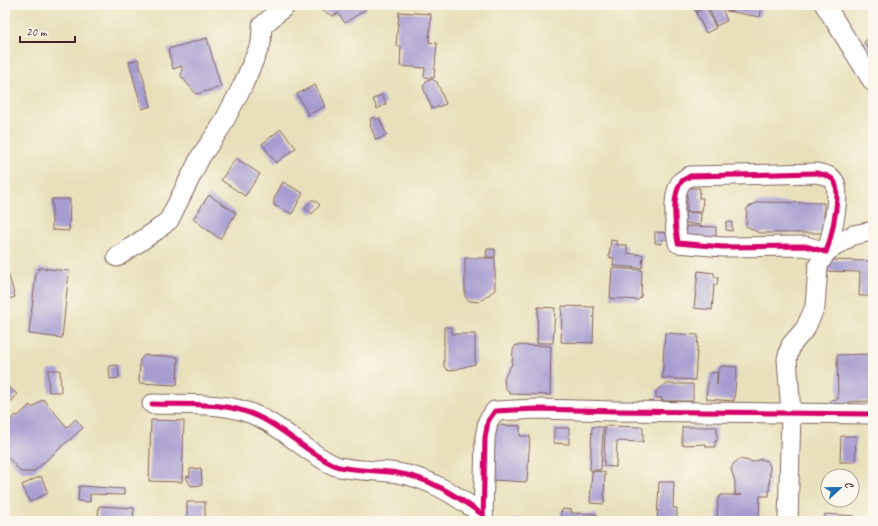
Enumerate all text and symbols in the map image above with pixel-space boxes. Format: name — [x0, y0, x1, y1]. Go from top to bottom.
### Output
scale bar — [20, 18, 75, 44]
text: 20 m — [26, 24, 48, 40]
north arrow — [820, 468, 860, 508]
text: С — [842, 479, 857, 491]

